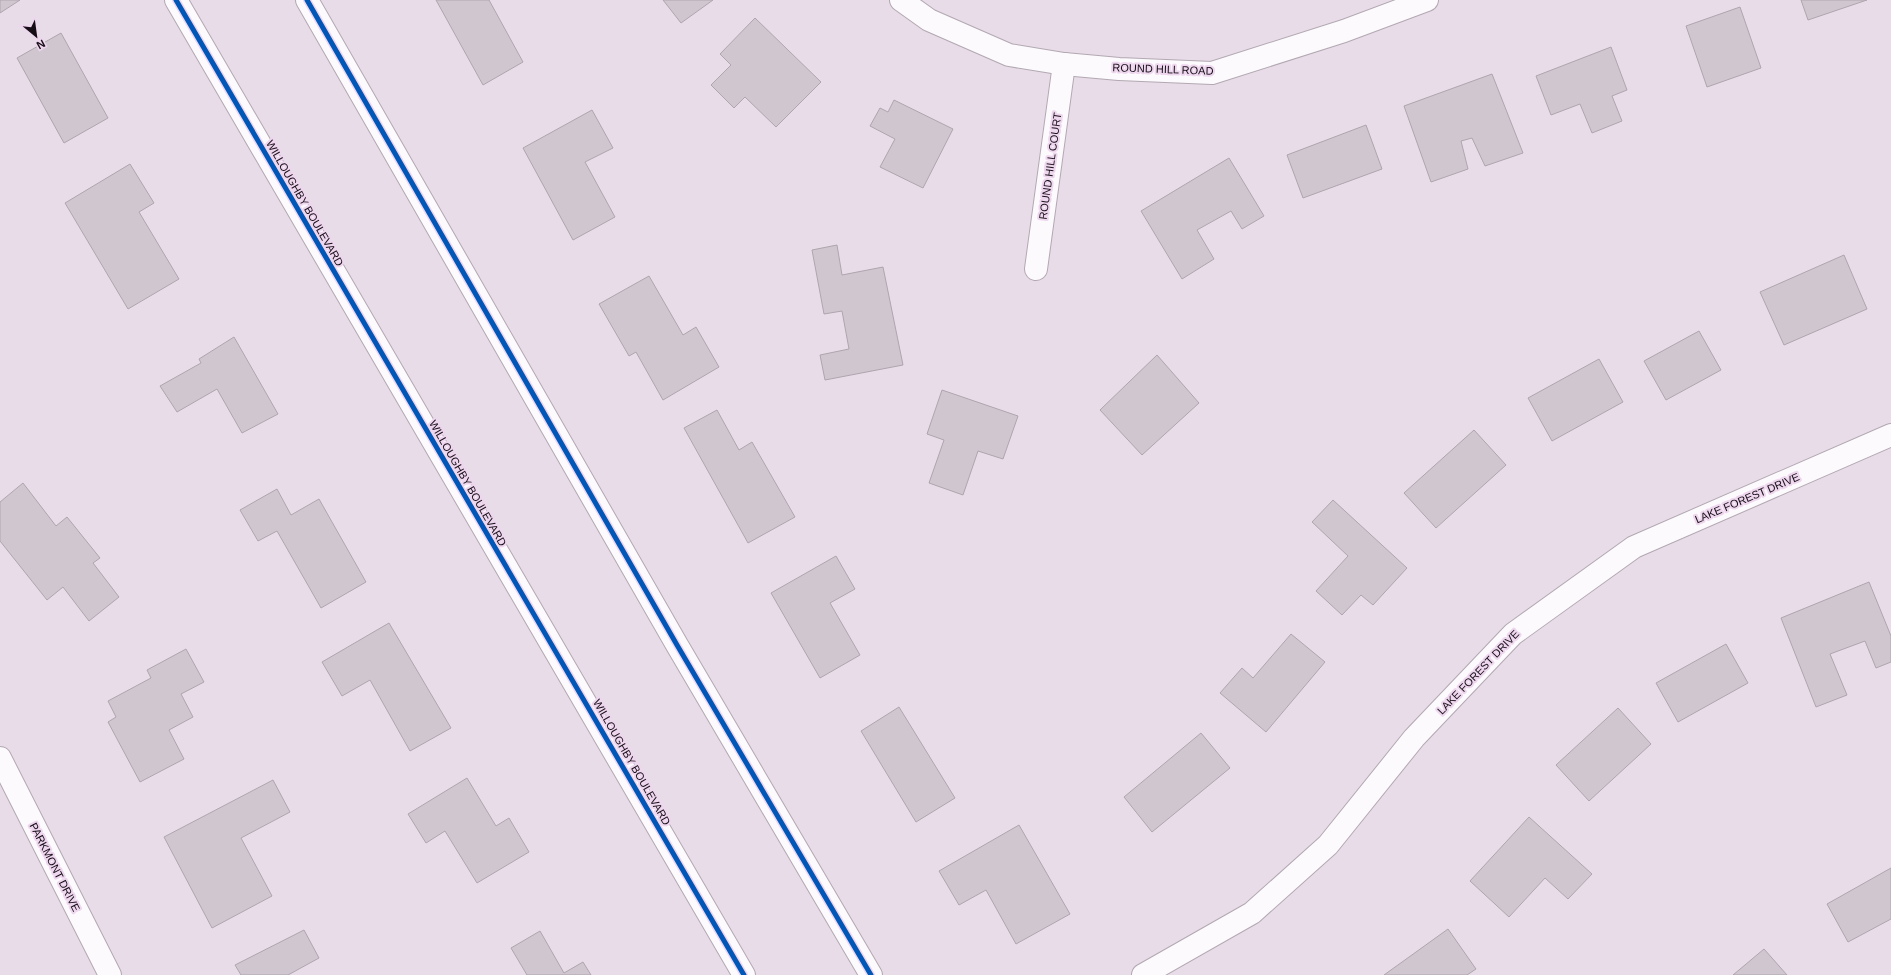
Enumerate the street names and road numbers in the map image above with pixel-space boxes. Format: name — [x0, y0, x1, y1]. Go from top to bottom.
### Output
street label: ROUND HILL ROAD — [1112, 61, 1214, 77]
street label: ROUND HILL COURT — [1037, 111, 1064, 220]
street label: WILLOUGHBY BOULEVARD — [264, 138, 346, 268]
street label: WILLOUGHBY BOULEVARD — [427, 418, 509, 548]
street label: LAKE FOREST DRIVE — [1693, 471, 1801, 525]
street label: LAKE FOREST DRIVE — [1435, 627, 1521, 717]
street label: WILLOUGHBY BOULEVARD — [591, 697, 673, 827]
street label: PARKMONT DRIVE — [27, 821, 83, 913]

